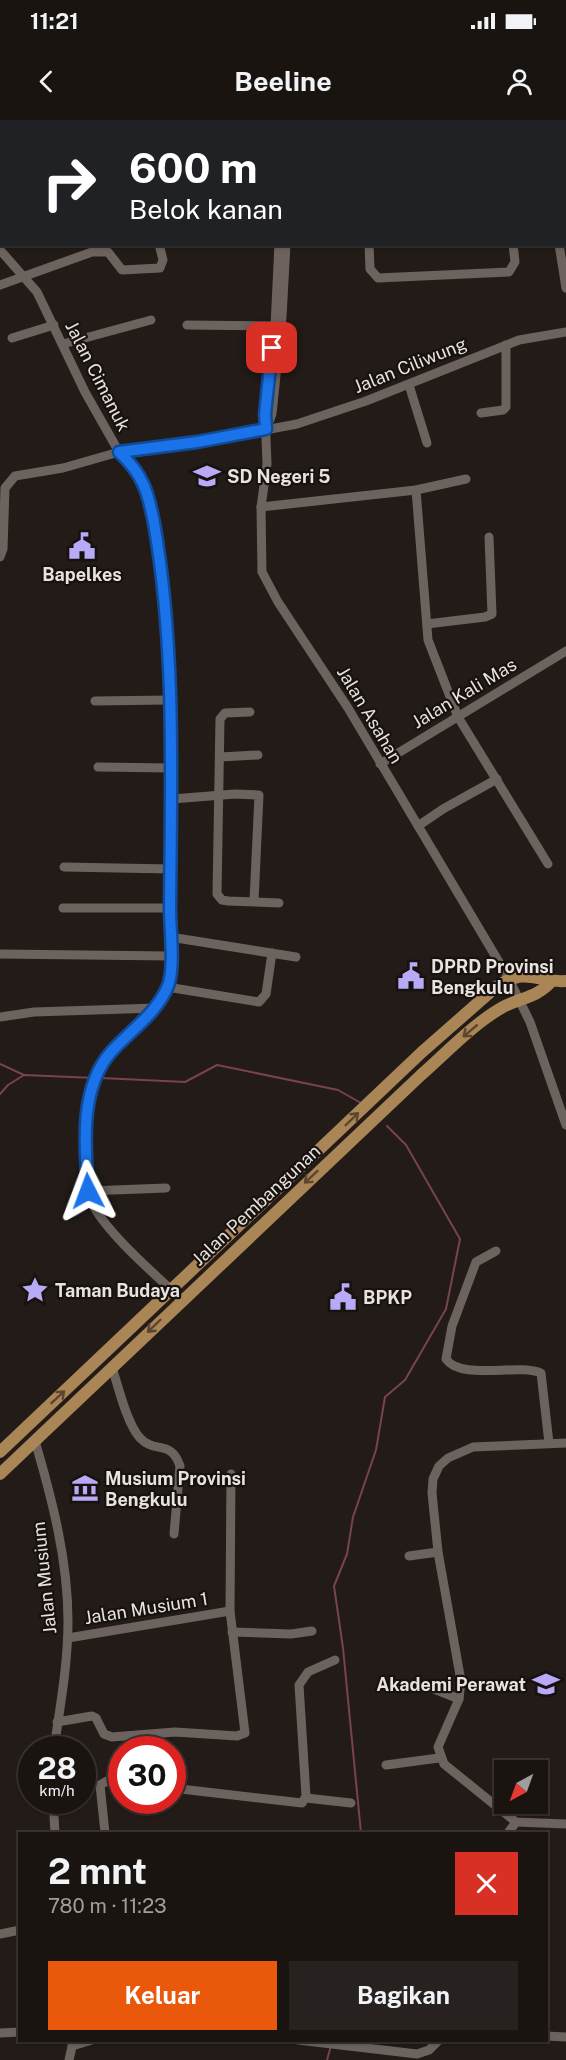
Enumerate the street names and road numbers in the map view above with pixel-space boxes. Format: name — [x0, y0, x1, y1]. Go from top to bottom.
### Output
street label: Jalan Cimanuk — [61, 318, 135, 434]
street label: Jalan Ciliwung — [350, 333, 470, 397]
street label: Jalan Kali Mas — [408, 654, 520, 732]
street label: Jalan Asahan — [333, 663, 407, 767]
street label: Jalan Pembangunan — [188, 1140, 324, 1270]
street label: Jalan Musium — [28, 1521, 60, 1635]
street label: Jalan Musium 1 — [83, 1588, 209, 1628]

